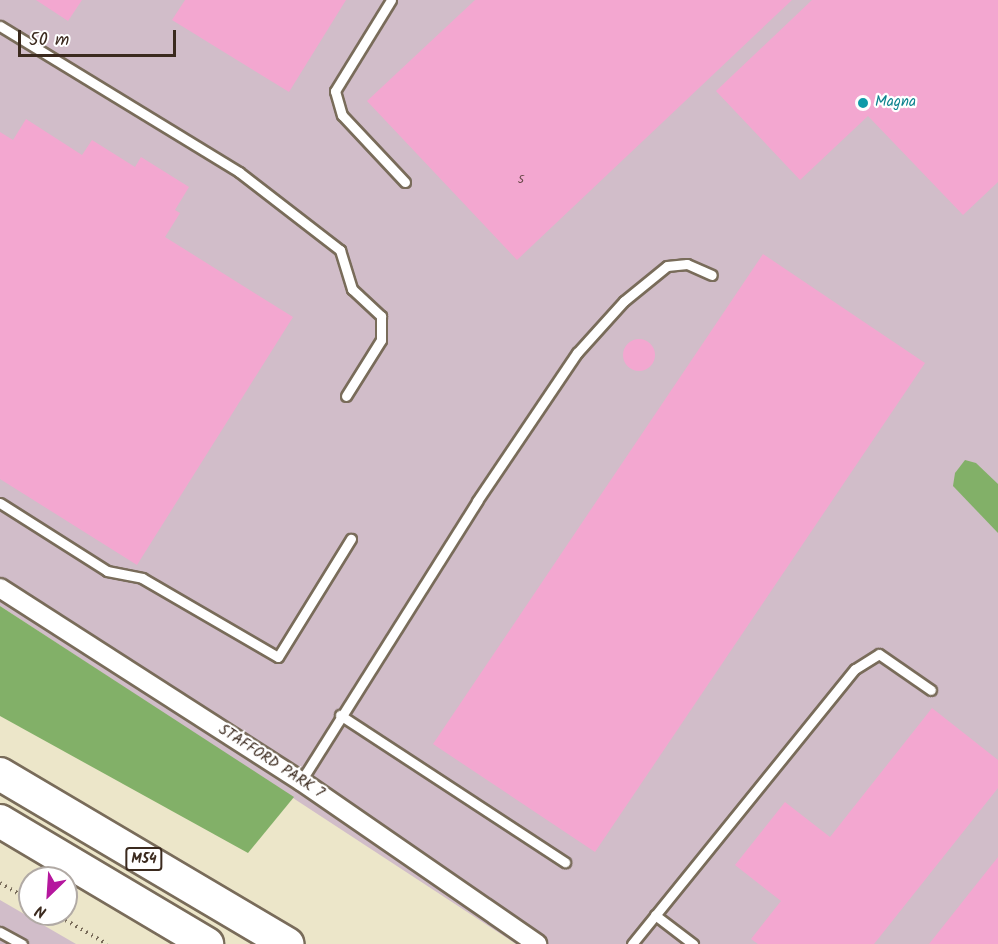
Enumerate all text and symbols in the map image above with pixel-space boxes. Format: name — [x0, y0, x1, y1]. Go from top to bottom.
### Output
scale bar — [21, 18, 178, 56]
text: 50 m — [29, 26, 69, 55]
place label: Magna — [875, 94, 916, 112]
marker: Magna — [856, 96, 870, 110]
house number: 5 — [518, 173, 524, 187]
street label: STAFFORD PARK 7 — [215, 721, 327, 803]
road number: M54 — [124, 848, 164, 870]
north arrow — [18, 866, 78, 926]
text: N — [31, 897, 51, 924]

